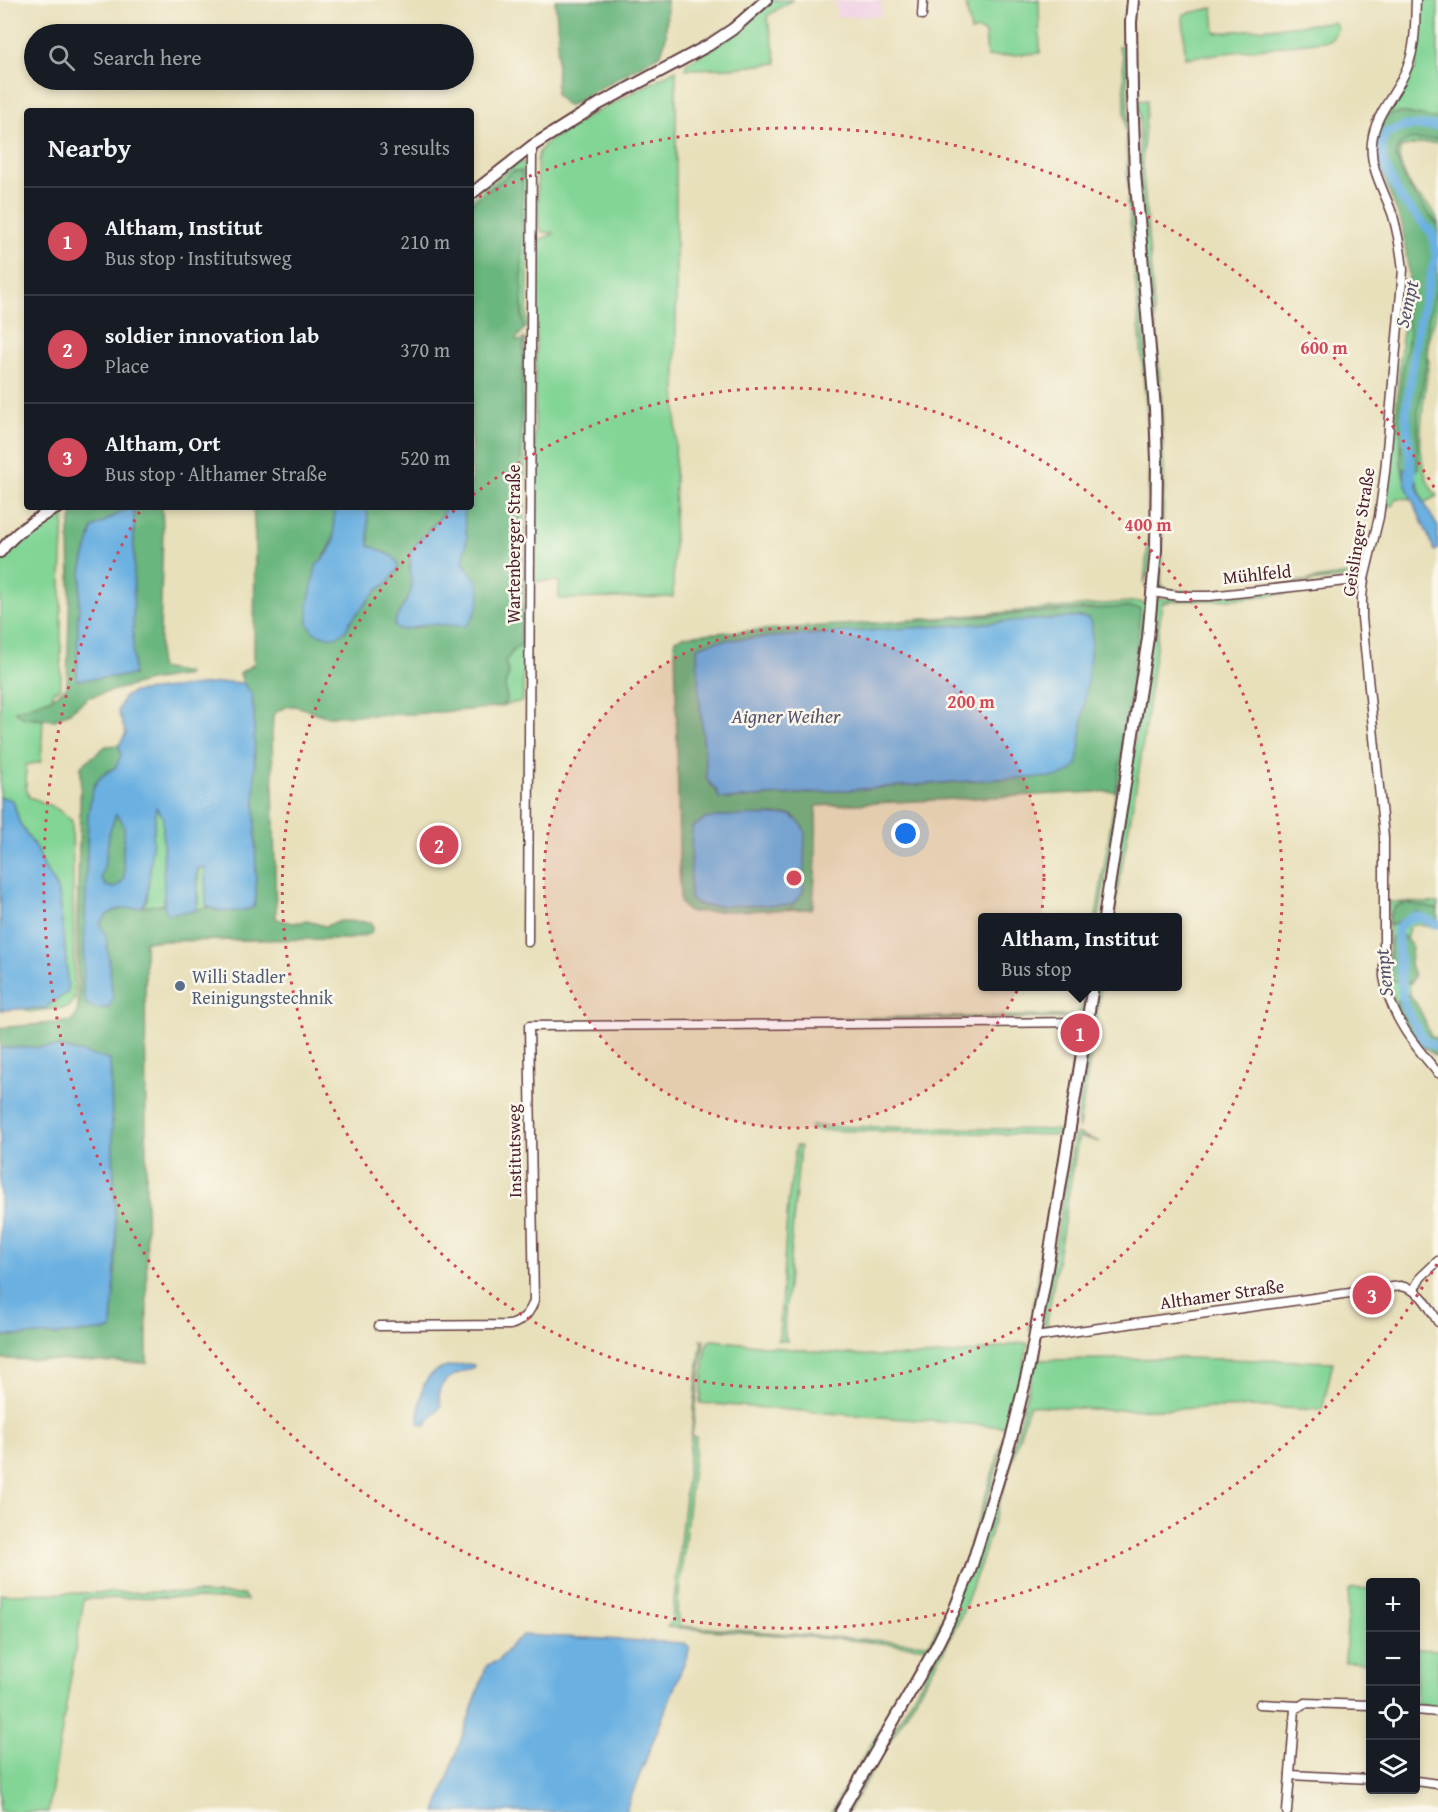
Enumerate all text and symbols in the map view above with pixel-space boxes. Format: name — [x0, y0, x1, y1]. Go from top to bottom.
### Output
search box — [24, 24, 474, 90]
icon: search — [45, 41, 78, 74]
text: Search here — [93, 41, 202, 73]
text: Nearby — [48, 128, 131, 167]
text: 3 results — [379, 133, 450, 162]
text: Altham, Institut — [105, 211, 263, 243]
text: 1 — [62, 227, 73, 256]
text: 210 m — [400, 227, 450, 256]
text: Bus stop · Institutsweg — [105, 243, 292, 272]
water label: Sempt — [1386, 277, 1426, 331]
text: soldier innovation lab — [105, 319, 319, 351]
text: 600 m — [1300, 334, 1348, 361]
text: 2 — [62, 335, 73, 364]
text: 370 m — [400, 335, 450, 364]
text: Place — [105, 351, 149, 380]
text: Altham, Ort — [105, 427, 221, 459]
text: 3 — [62, 443, 73, 472]
text: 520 m — [400, 443, 450, 472]
text: Bus stop · Althamer Straße — [105, 459, 327, 488]
street label: Wartenberger Straße — [500, 464, 527, 624]
street label: Geislinger Straße — [1334, 466, 1382, 598]
text: 400 m — [1124, 511, 1172, 538]
street label: Mühlfeld — [1222, 557, 1293, 591]
text: 200 m — [947, 688, 995, 715]
water label: Aigner Weiher — [731, 701, 841, 730]
your location — [891, 819, 920, 848]
pin: 2 — [420, 822, 458, 868]
centre of rings — [784, 868, 804, 888]
popup — [978, 913, 1182, 991]
text: Altham, Institut — [1001, 922, 1159, 954]
water label: Sempt — [1366, 947, 1400, 998]
text: Bus stop — [1001, 954, 1072, 983]
place label: Willi Stadler Reinigungstechnik — [192, 963, 334, 1011]
marker: Willi Stadler Reinigungstechnik — [173, 979, 187, 993]
pin: 1 — [1060, 1010, 1100, 1056]
street label: Institutsweg — [500, 1104, 528, 1198]
street label: Althamer Straße — [1158, 1272, 1286, 1316]
pin: 3 — [1352, 1272, 1392, 1318]
map controls — [1366, 1578, 1420, 1794]
button: + — [1366, 1578, 1420, 1632]
button: − — [1366, 1632, 1420, 1686]
button: locate — [1366, 1686, 1420, 1740]
button: layers — [1366, 1740, 1420, 1794]

